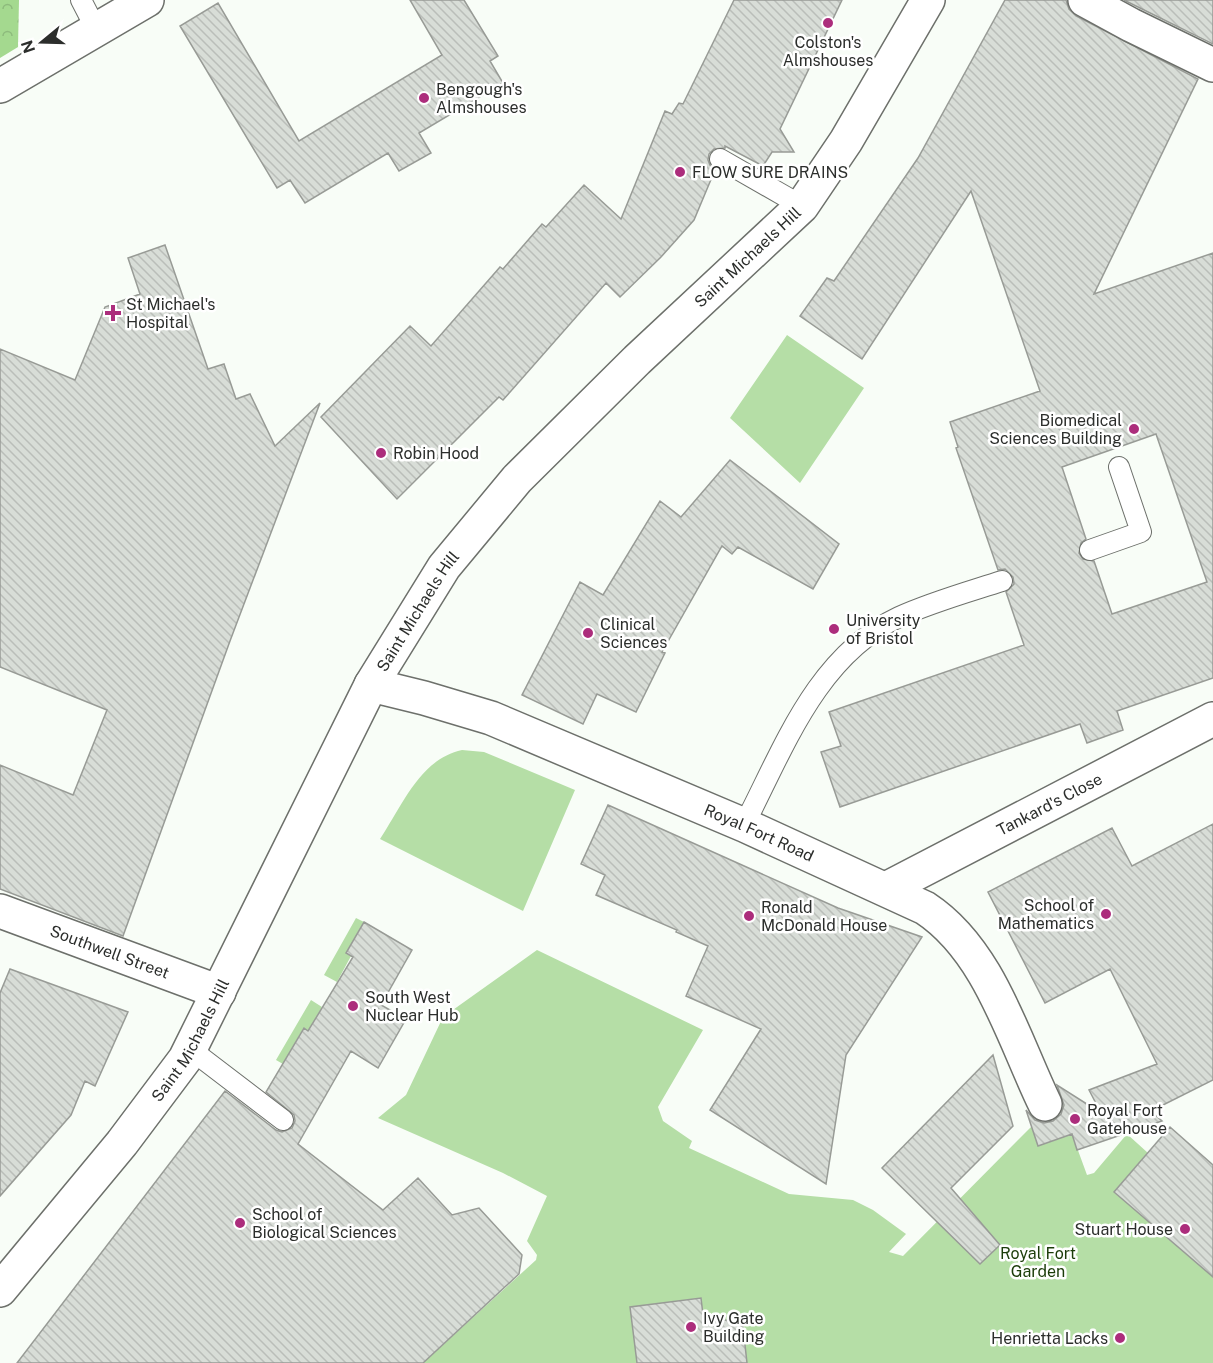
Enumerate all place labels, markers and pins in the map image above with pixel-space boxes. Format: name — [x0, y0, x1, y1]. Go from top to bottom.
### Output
marker: Colston's Almshouses — [821, 16, 835, 30]
place label: Colston's Almshouses — [783, 33, 873, 70]
place label: Bengough's Almshouses — [436, 80, 527, 117]
marker: Bengough's Almshouses — [417, 91, 431, 105]
place label: FLOW SURE DRAINS — [692, 163, 848, 182]
marker: FLOW SURE DRAINS — [673, 165, 687, 179]
place label: St Michael's Hospital — [126, 295, 215, 332]
marker: St Michael's Hospital — [104, 304, 122, 322]
place label: Biomedical Sciences Building — [989, 411, 1122, 448]
marker: Biomedical Sciences Building — [1127, 422, 1141, 436]
place label: Robin Hood — [393, 444, 479, 463]
marker: Robin Hood — [374, 446, 388, 460]
place label: University of Bristol — [846, 611, 921, 648]
place label: Clinical Sciences — [600, 615, 667, 652]
marker: University of Bristol — [827, 622, 841, 636]
marker: Clinical Sciences — [581, 626, 595, 640]
place label: School of Mathematics — [998, 896, 1094, 933]
place label: Ronald McDonald House — [761, 898, 887, 935]
marker: School of Mathematics — [1099, 907, 1113, 921]
marker: Ronald McDonald House — [742, 909, 756, 923]
place label: South West Nuclear Hub — [365, 988, 459, 1025]
marker: South West Nuclear Hub — [346, 999, 360, 1013]
place label: Royal Fort Gatehouse — [1087, 1101, 1167, 1138]
marker: Royal Fort Gatehouse — [1068, 1112, 1082, 1126]
place label: School of Biological Sciences — [252, 1205, 397, 1242]
marker: School of Biological Sciences — [233, 1216, 247, 1230]
place label: Stuart House — [1075, 1220, 1173, 1239]
marker: Stuart House — [1178, 1222, 1192, 1236]
place label: Ivy Gate Building — [703, 1309, 765, 1346]
marker: Ivy Gate Building — [684, 1320, 698, 1334]
place label: Henrietta Lacks — [991, 1329, 1108, 1348]
marker: Henrietta Lacks — [1113, 1331, 1127, 1345]

